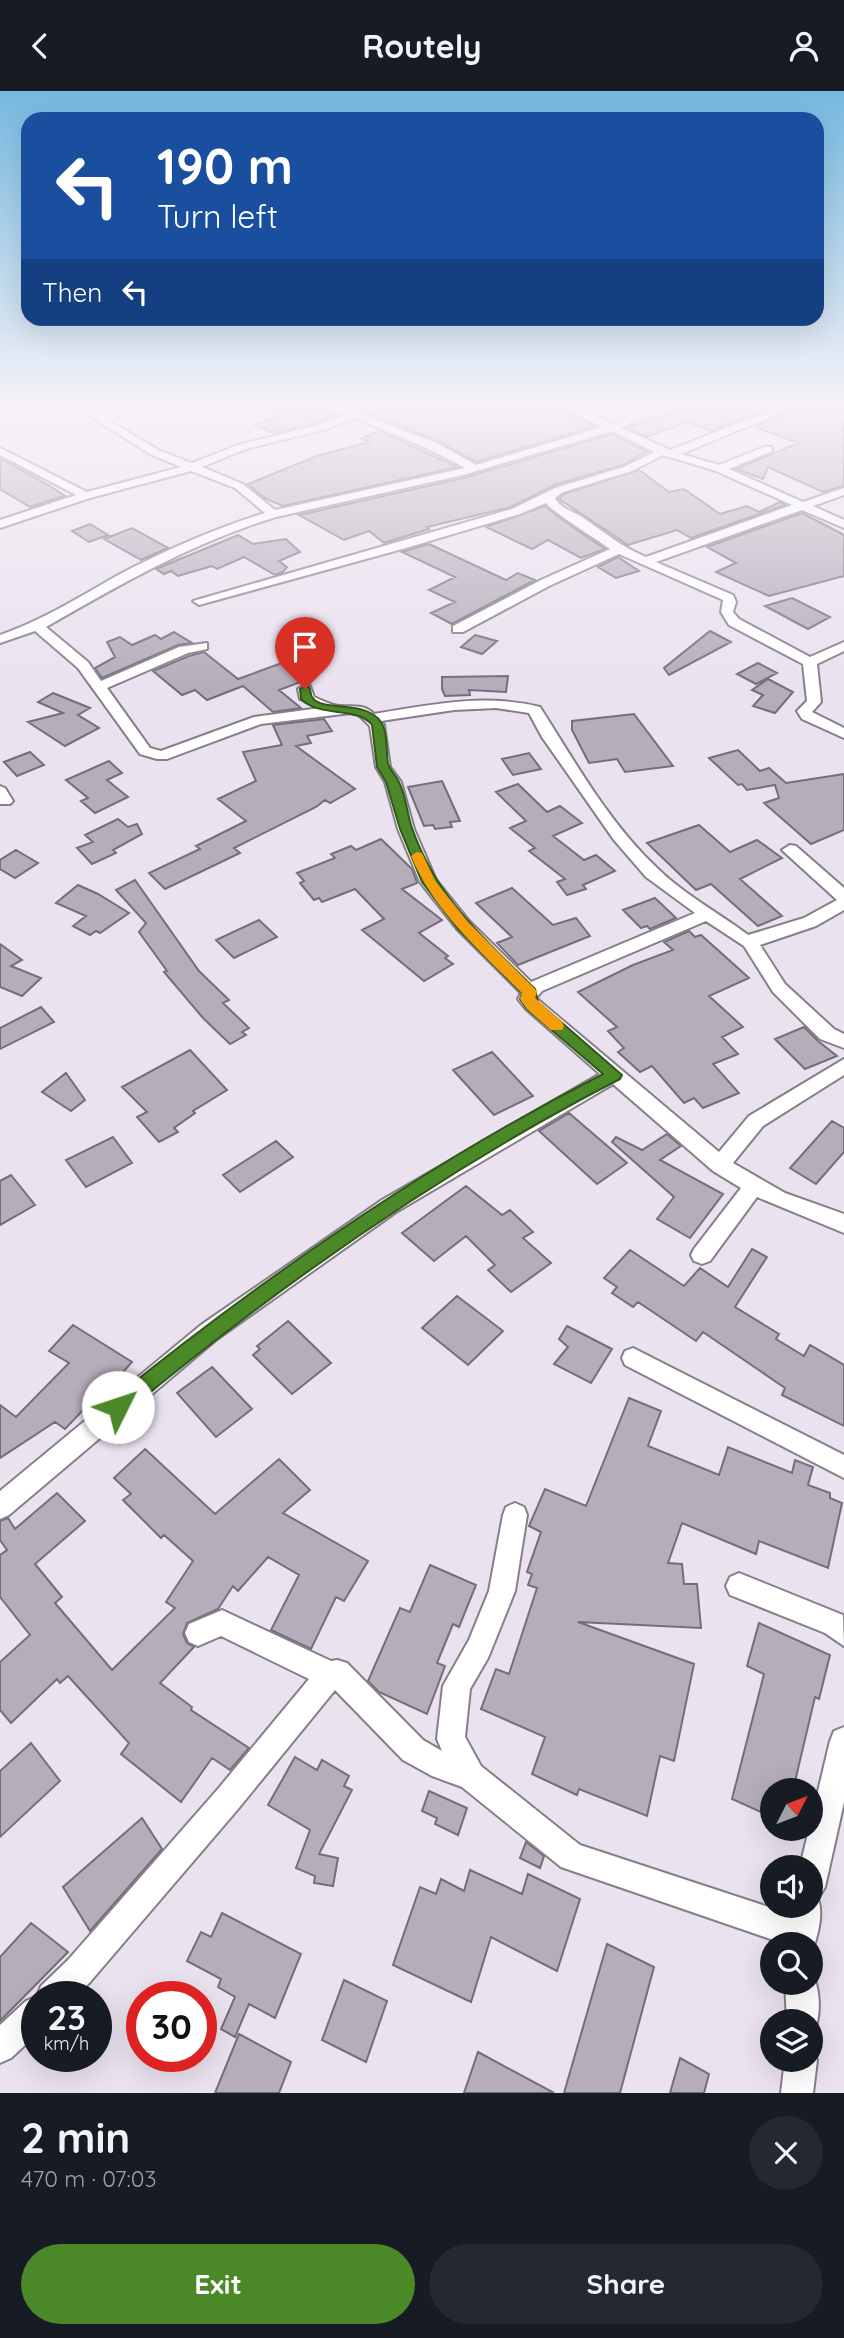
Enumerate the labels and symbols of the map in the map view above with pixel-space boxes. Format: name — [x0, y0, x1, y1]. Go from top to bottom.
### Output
pin — [275, 617, 335, 689]
position arrow — [81, 1370, 155, 1444]
north arrow — [760, 1778, 822, 1841]
speed limit sign: 30 — [126, 1981, 217, 2072]

